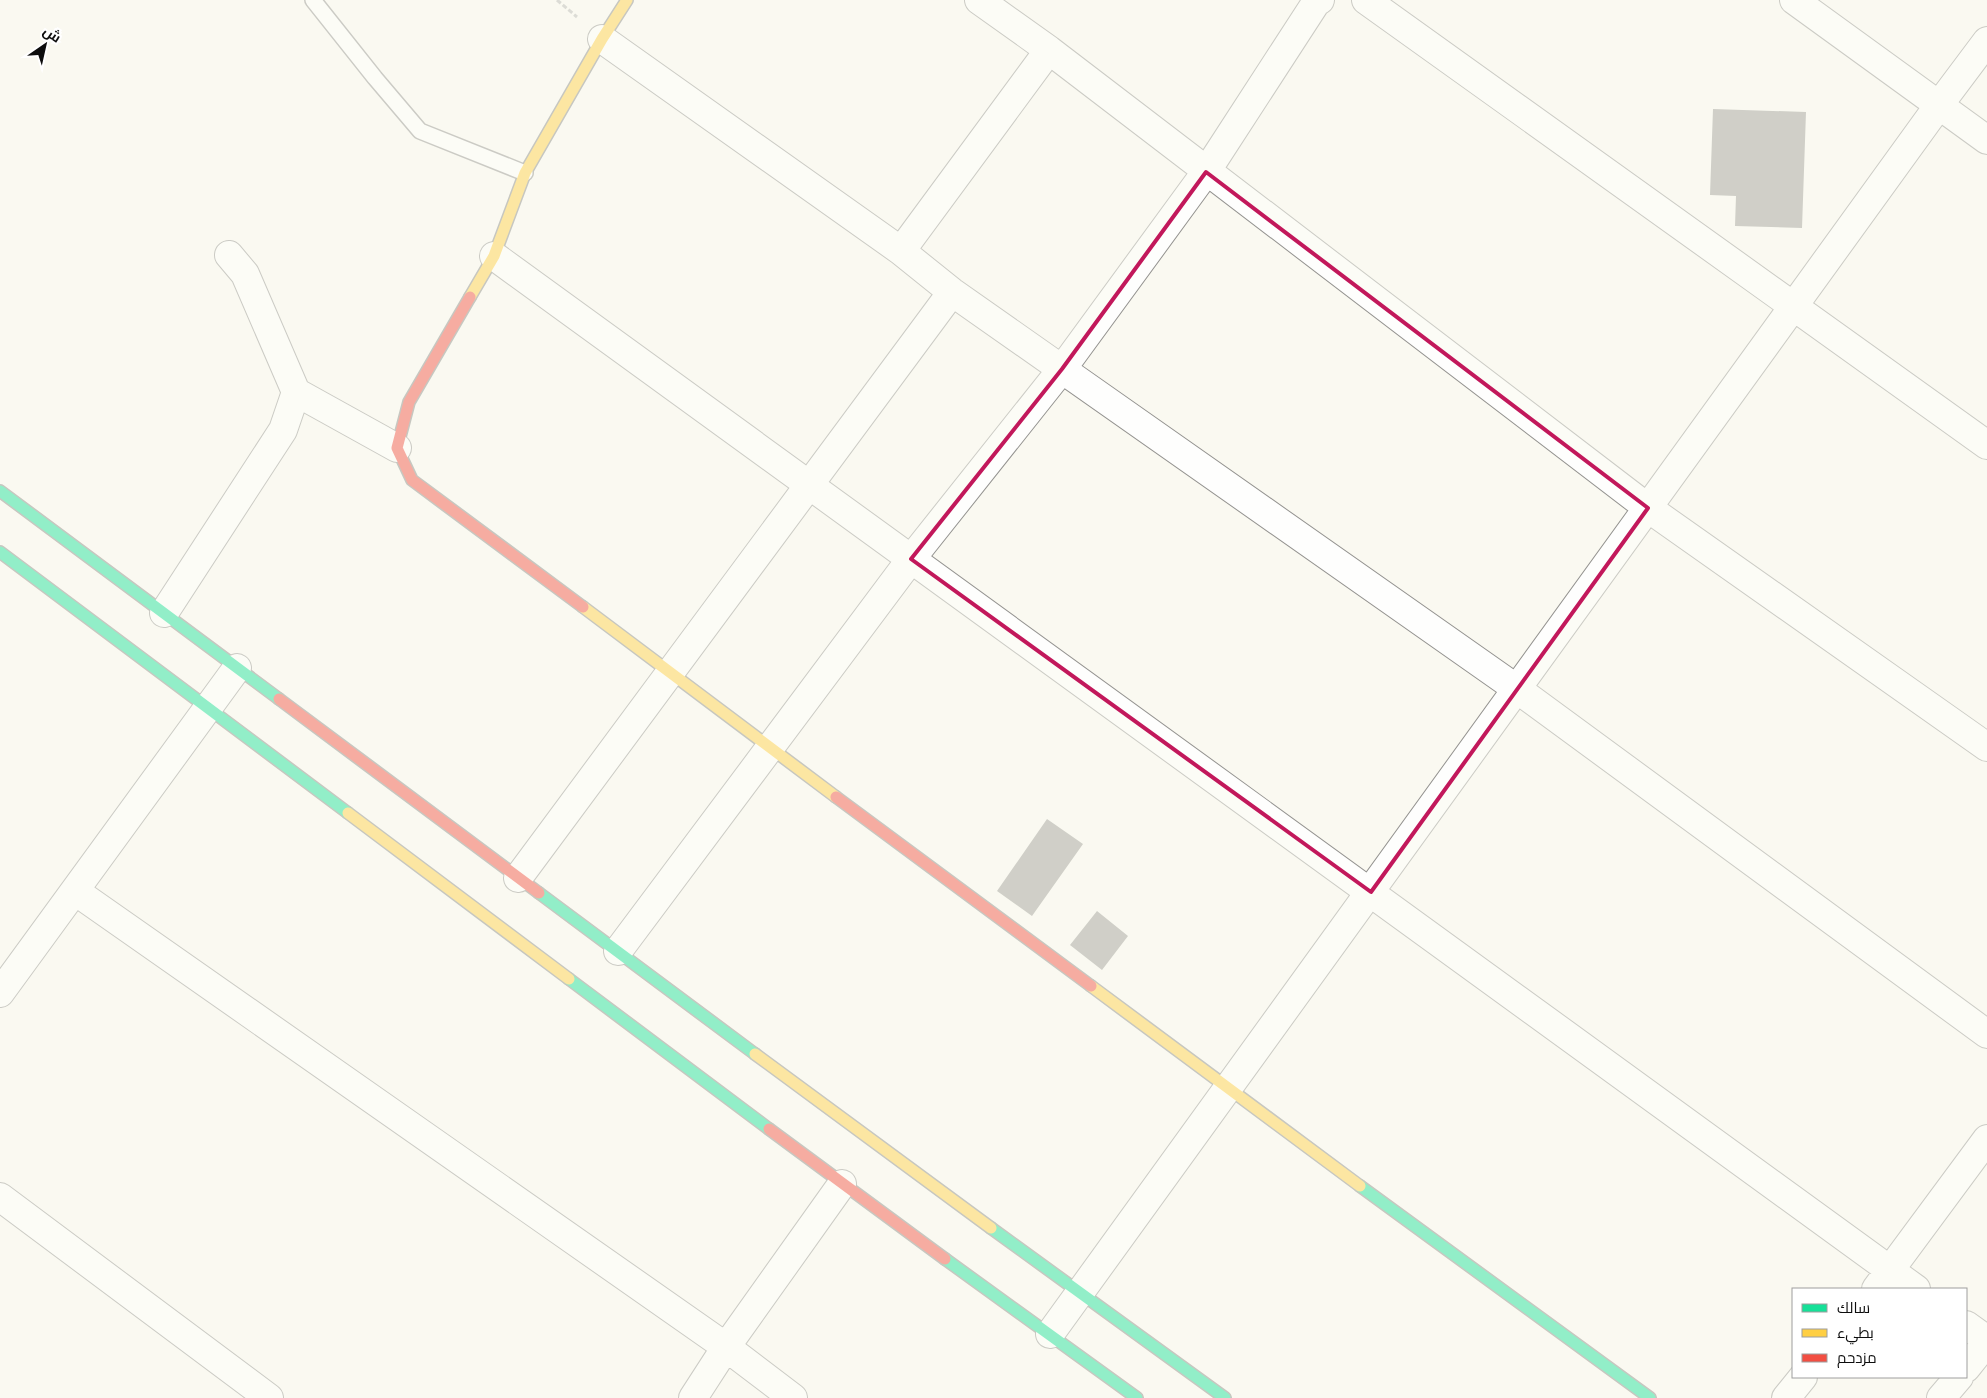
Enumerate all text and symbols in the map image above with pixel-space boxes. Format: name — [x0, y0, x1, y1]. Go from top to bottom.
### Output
north arrow — [20, 20, 70, 70]
text: ش — [40, 22, 65, 47]
legend — [1792, 1288, 1967, 1378]
text: سالك — [1837, 1298, 1870, 1317]
text: بطيء — [1837, 1323, 1874, 1345]
text: مزدحم — [1837, 1348, 1877, 1368]

